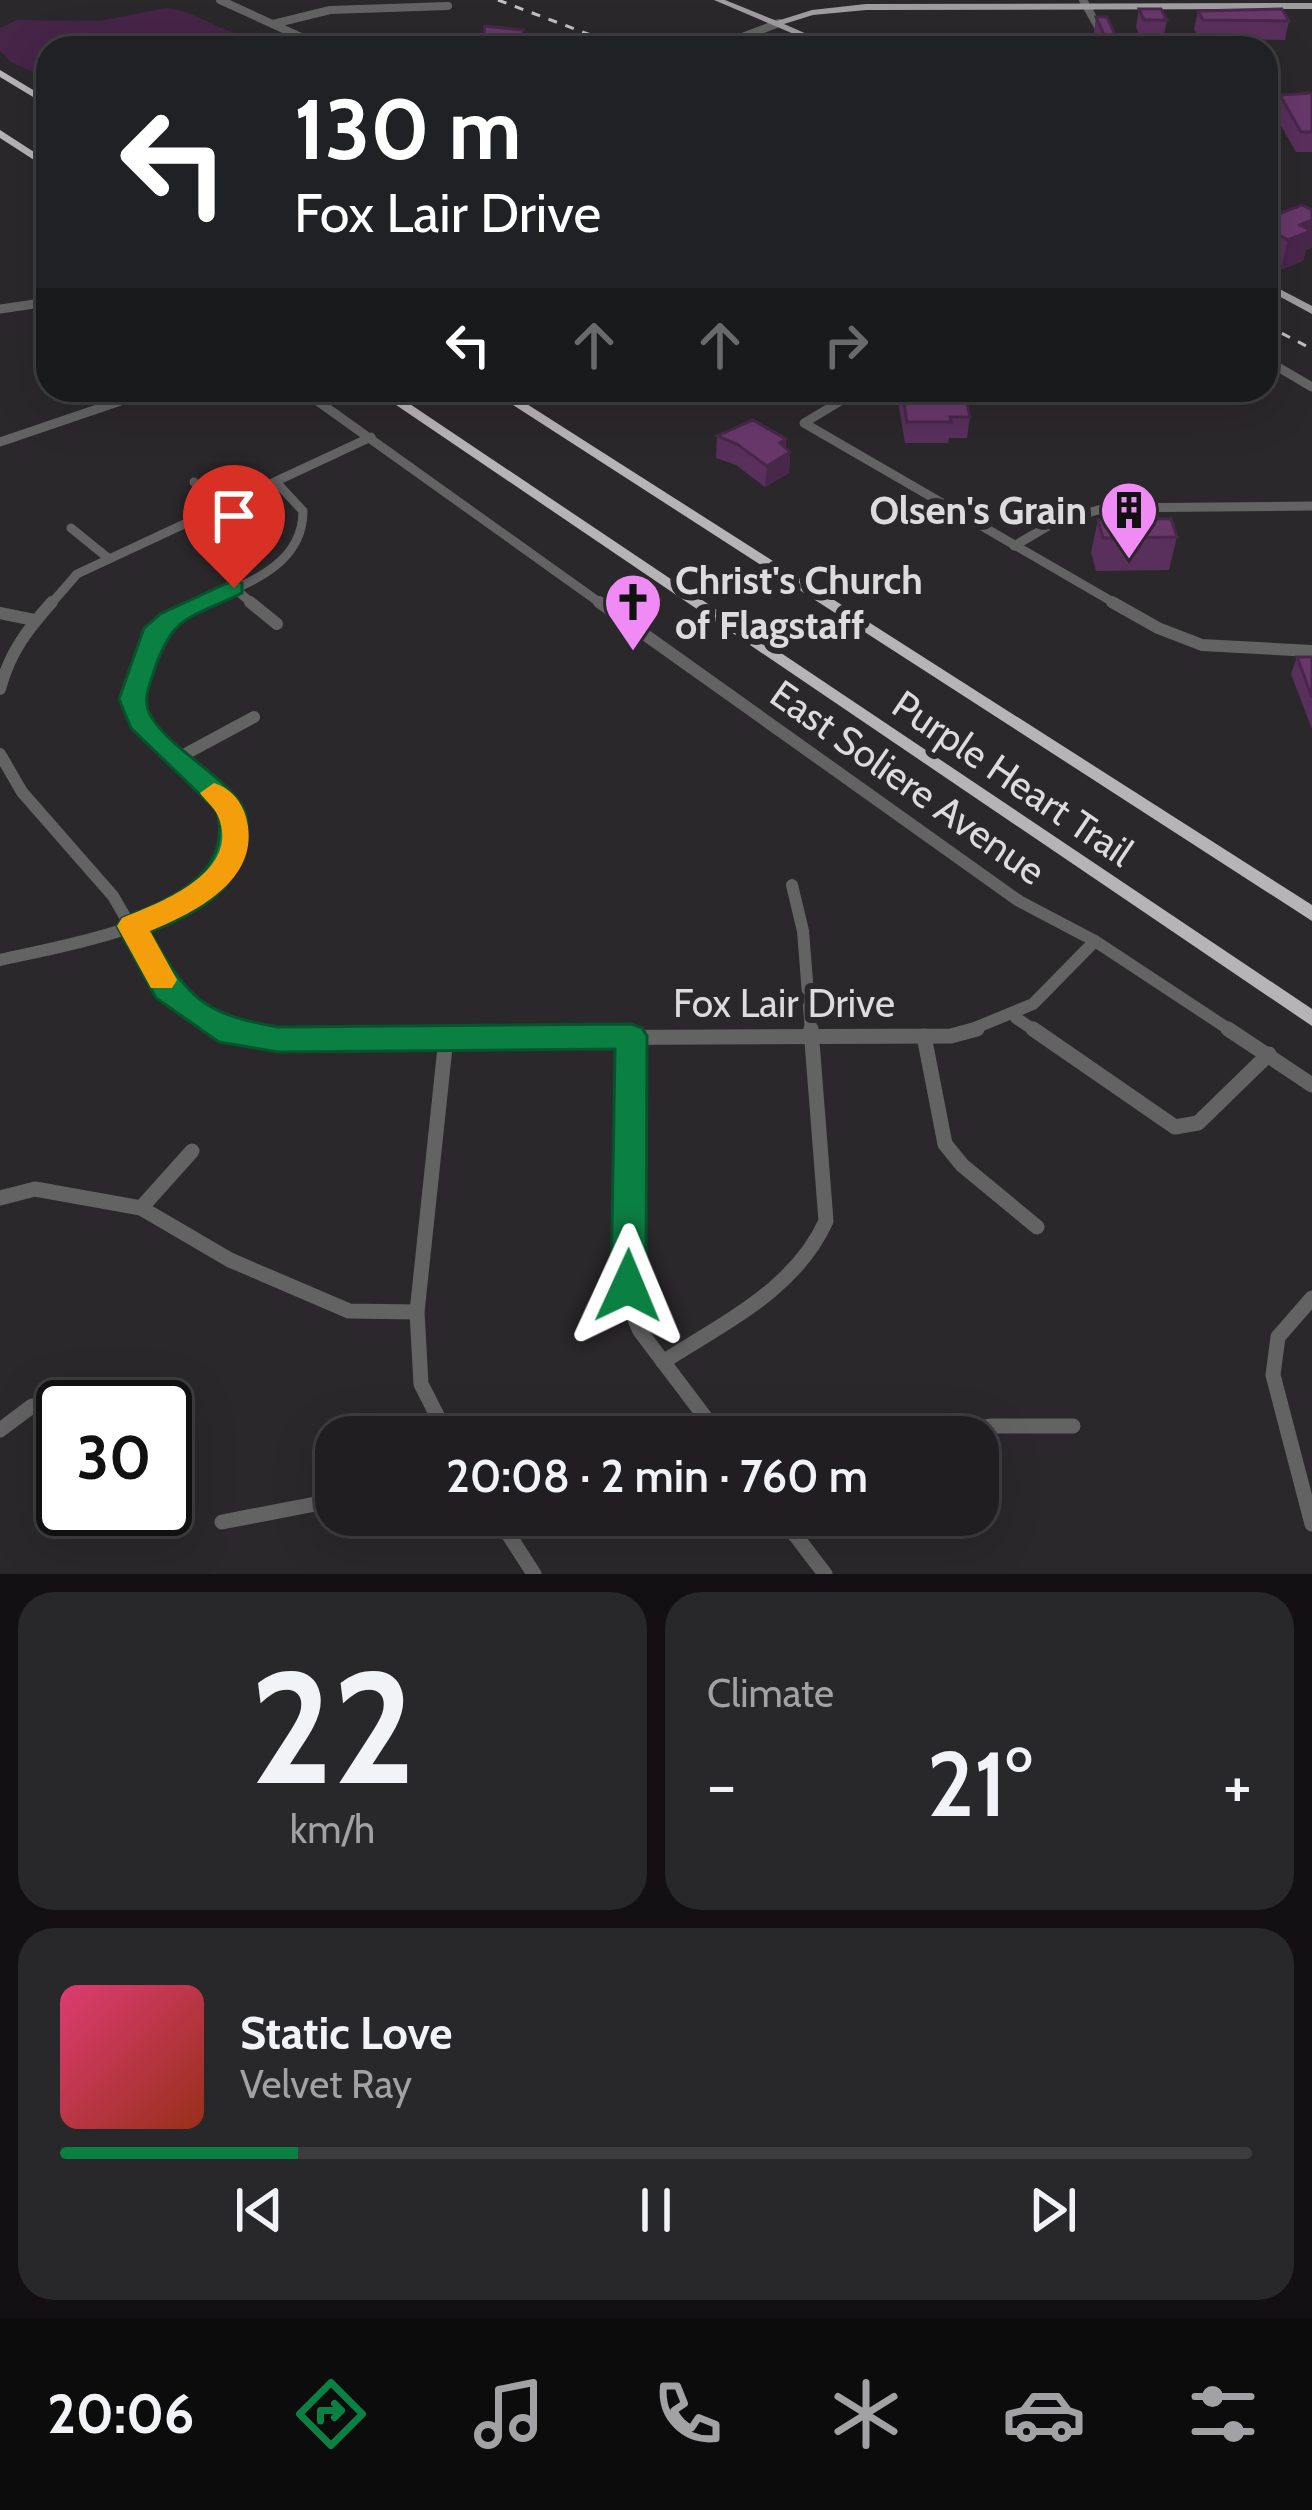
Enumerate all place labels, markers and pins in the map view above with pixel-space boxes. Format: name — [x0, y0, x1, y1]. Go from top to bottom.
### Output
pin — [183, 465, 285, 588]
building icon: Olsen's Grain — [1098, 479, 1160, 561]
place label: Olsen's Grain — [869, 486, 1087, 534]
place label: Christ's Church of Flagstaff — [675, 556, 923, 649]
church icon: Christ's Church of Flagstaff — [602, 571, 664, 653]

